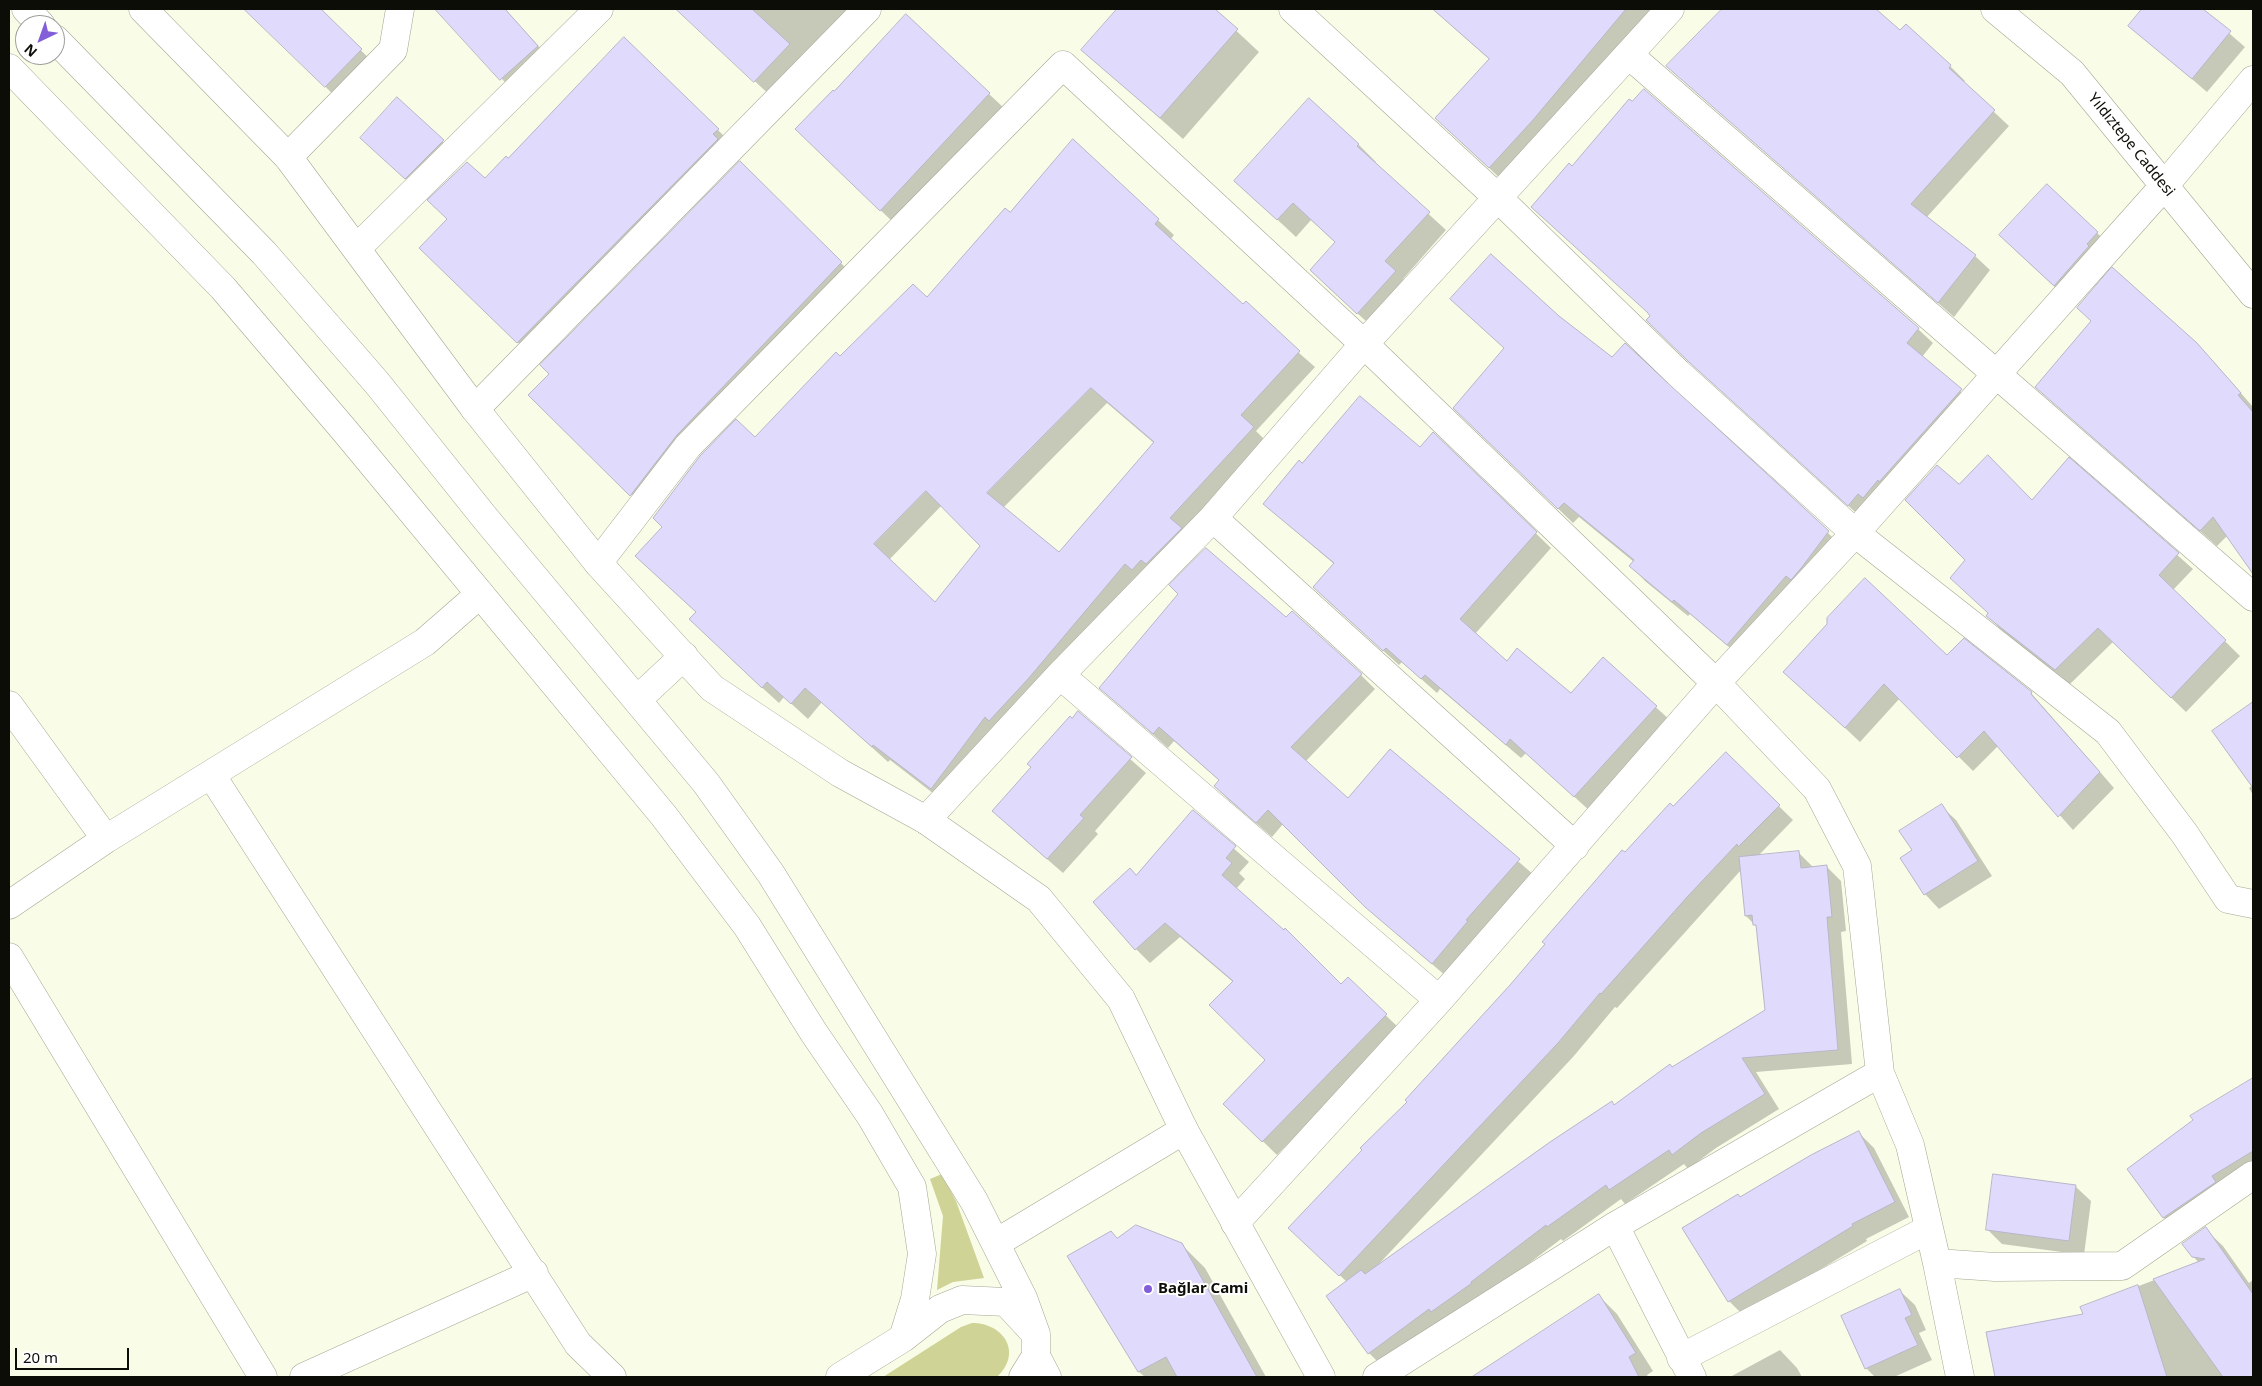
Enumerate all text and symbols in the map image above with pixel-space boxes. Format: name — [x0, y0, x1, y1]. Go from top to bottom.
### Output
north arrow — [15, 15, 65, 65]
text: N — [20, 40, 41, 62]
street label: Yıldıztepe Caddesi — [2084, 90, 2178, 200]
place label: Bağlar Cami — [1158, 1280, 1248, 1298]
marker: Bağlar Cami — [1142, 1283, 1154, 1295]
scale bar — [18, 1338, 131, 1370]
text: 20 m — [23, 1347, 58, 1367]

